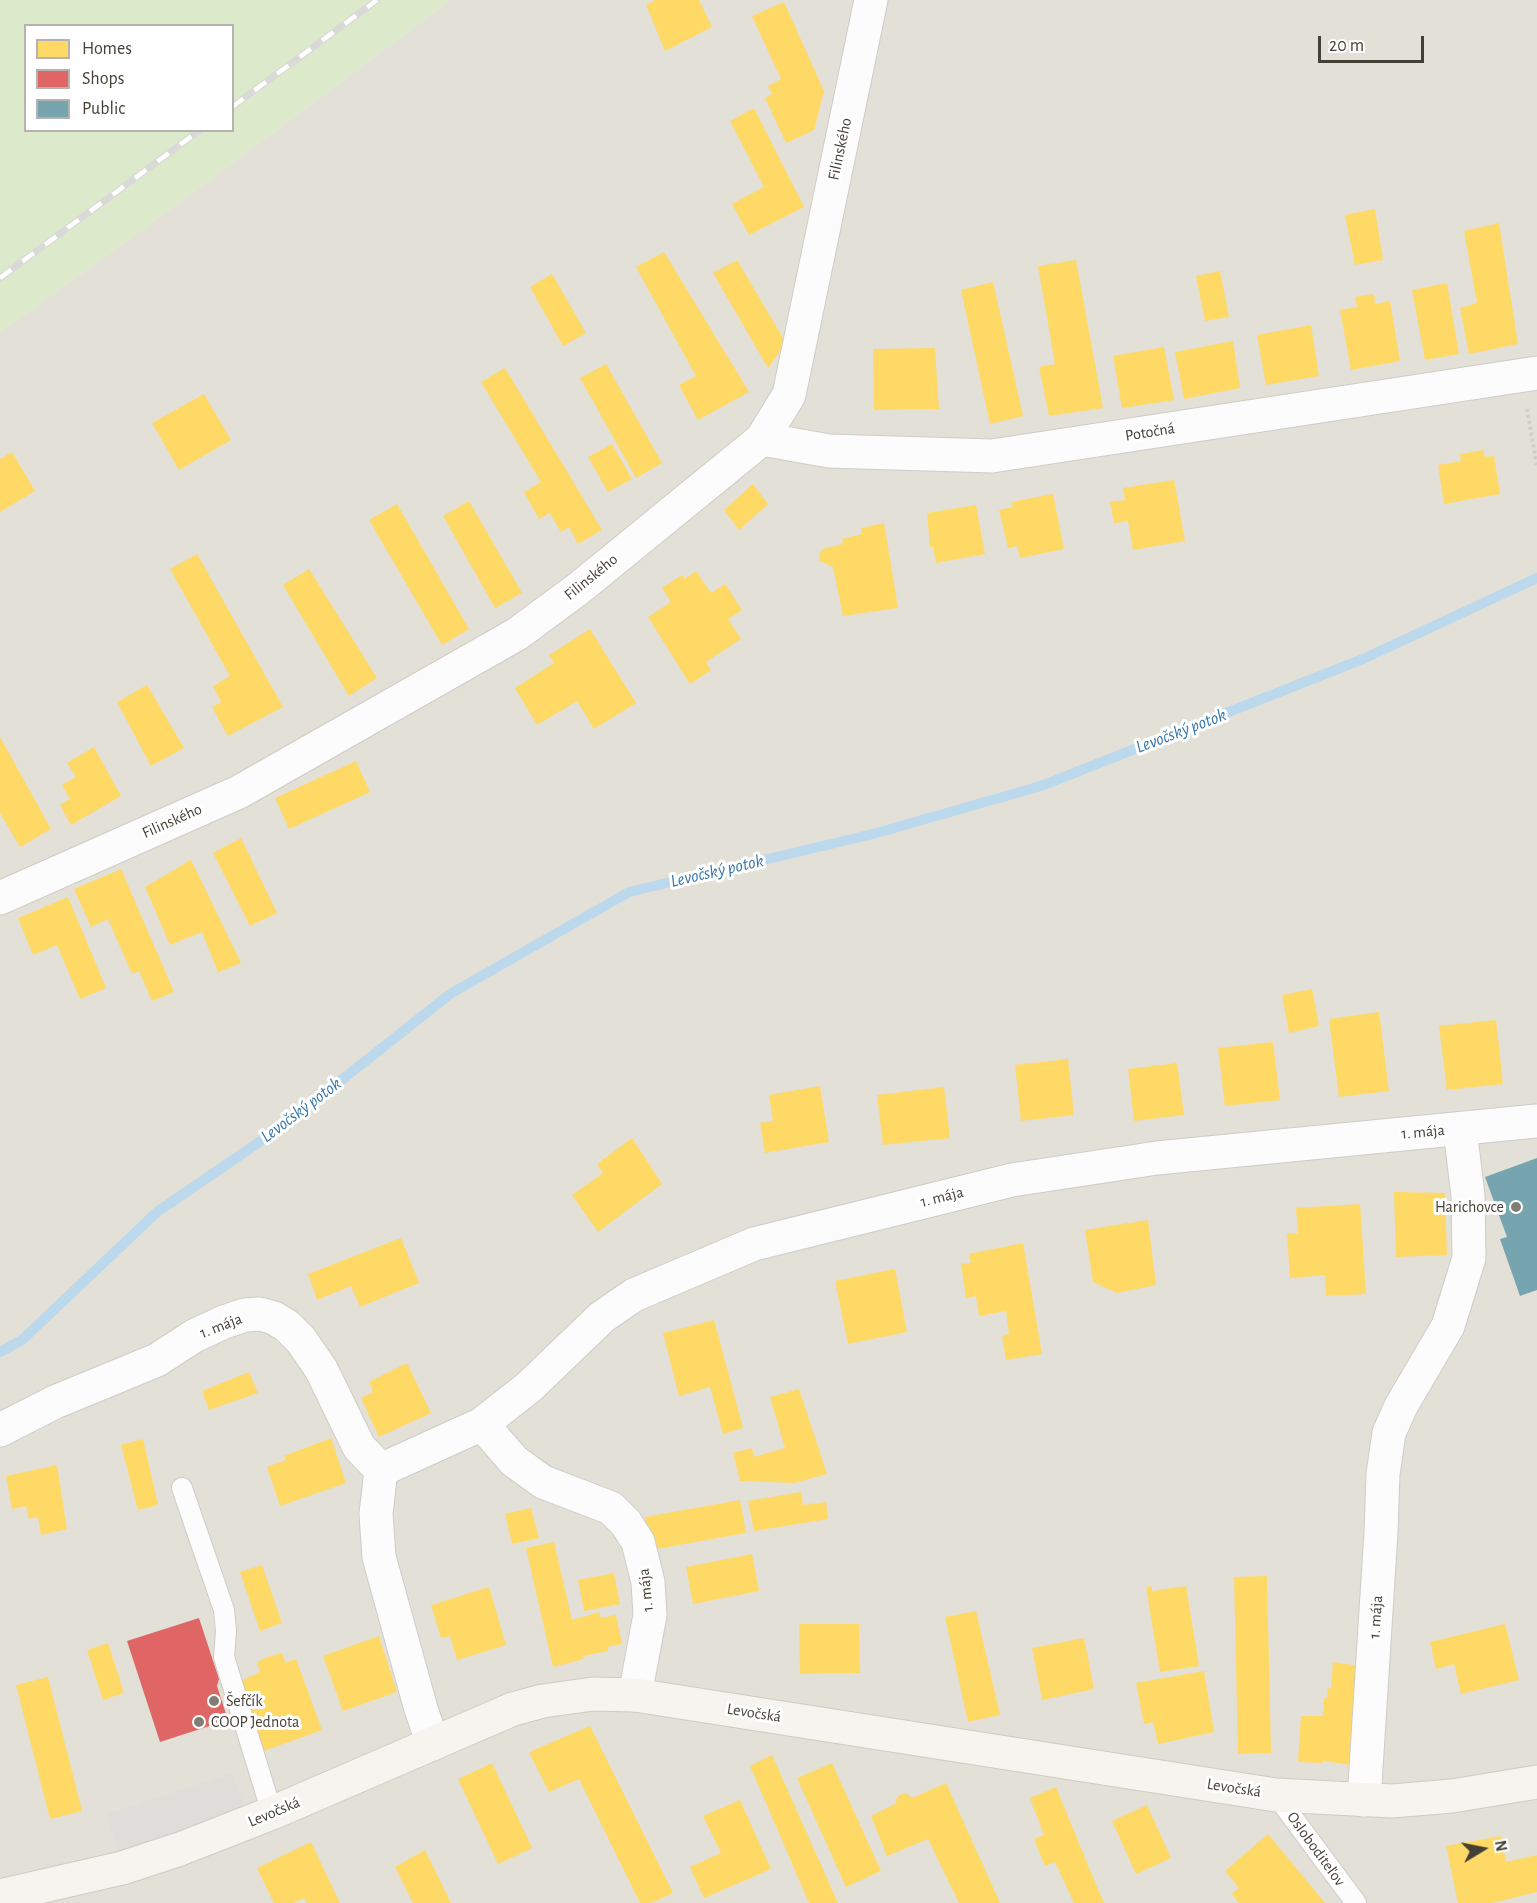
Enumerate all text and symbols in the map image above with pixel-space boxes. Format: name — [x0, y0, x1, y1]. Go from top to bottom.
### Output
legend — [24, 24, 234, 132]
scale bar — [1321, 24, 1428, 62]
text: 20 m — [1329, 37, 1364, 55]
text: Homes — [82, 40, 132, 58]
text: Shops — [82, 70, 124, 88]
text: Public — [82, 100, 125, 118]
street label: Filinského — [824, 116, 856, 182]
street label: Potočná — [1124, 419, 1176, 445]
street label: Filinského — [560, 550, 622, 604]
water label: Levočský potok — [1133, 704, 1229, 758]
street label: Filinského — [139, 799, 205, 843]
water label: Levočský potok — [668, 850, 766, 892]
water label: Levočský potok — [257, 1073, 345, 1147]
street label: 1. mája — [1400, 1121, 1446, 1143]
street label: 1. mája — [919, 1182, 965, 1212]
place label: Harichovce — [1435, 1197, 1504, 1217]
marker: Harichovce — [1509, 1200, 1523, 1214]
street label: 1. mája — [197, 1309, 245, 1343]
street label: 1. mája — [634, 1567, 658, 1613]
street label: 1. mája — [1365, 1595, 1387, 1639]
place label: Šefčík — [226, 1691, 262, 1711]
marker: Šefčík — [207, 1694, 221, 1708]
street label: Levočská — [726, 1699, 782, 1727]
place label: COOP Jednota — [211, 1712, 299, 1732]
marker: COOP Jednota — [192, 1715, 206, 1729]
street label: Levočská — [1206, 1774, 1262, 1802]
street label: Levočská — [245, 1792, 303, 1832]
street label: Osloboditeľov — [1283, 1808, 1349, 1890]
north arrow — [1453, 1819, 1513, 1879]
text: N — [1492, 1839, 1510, 1853]

